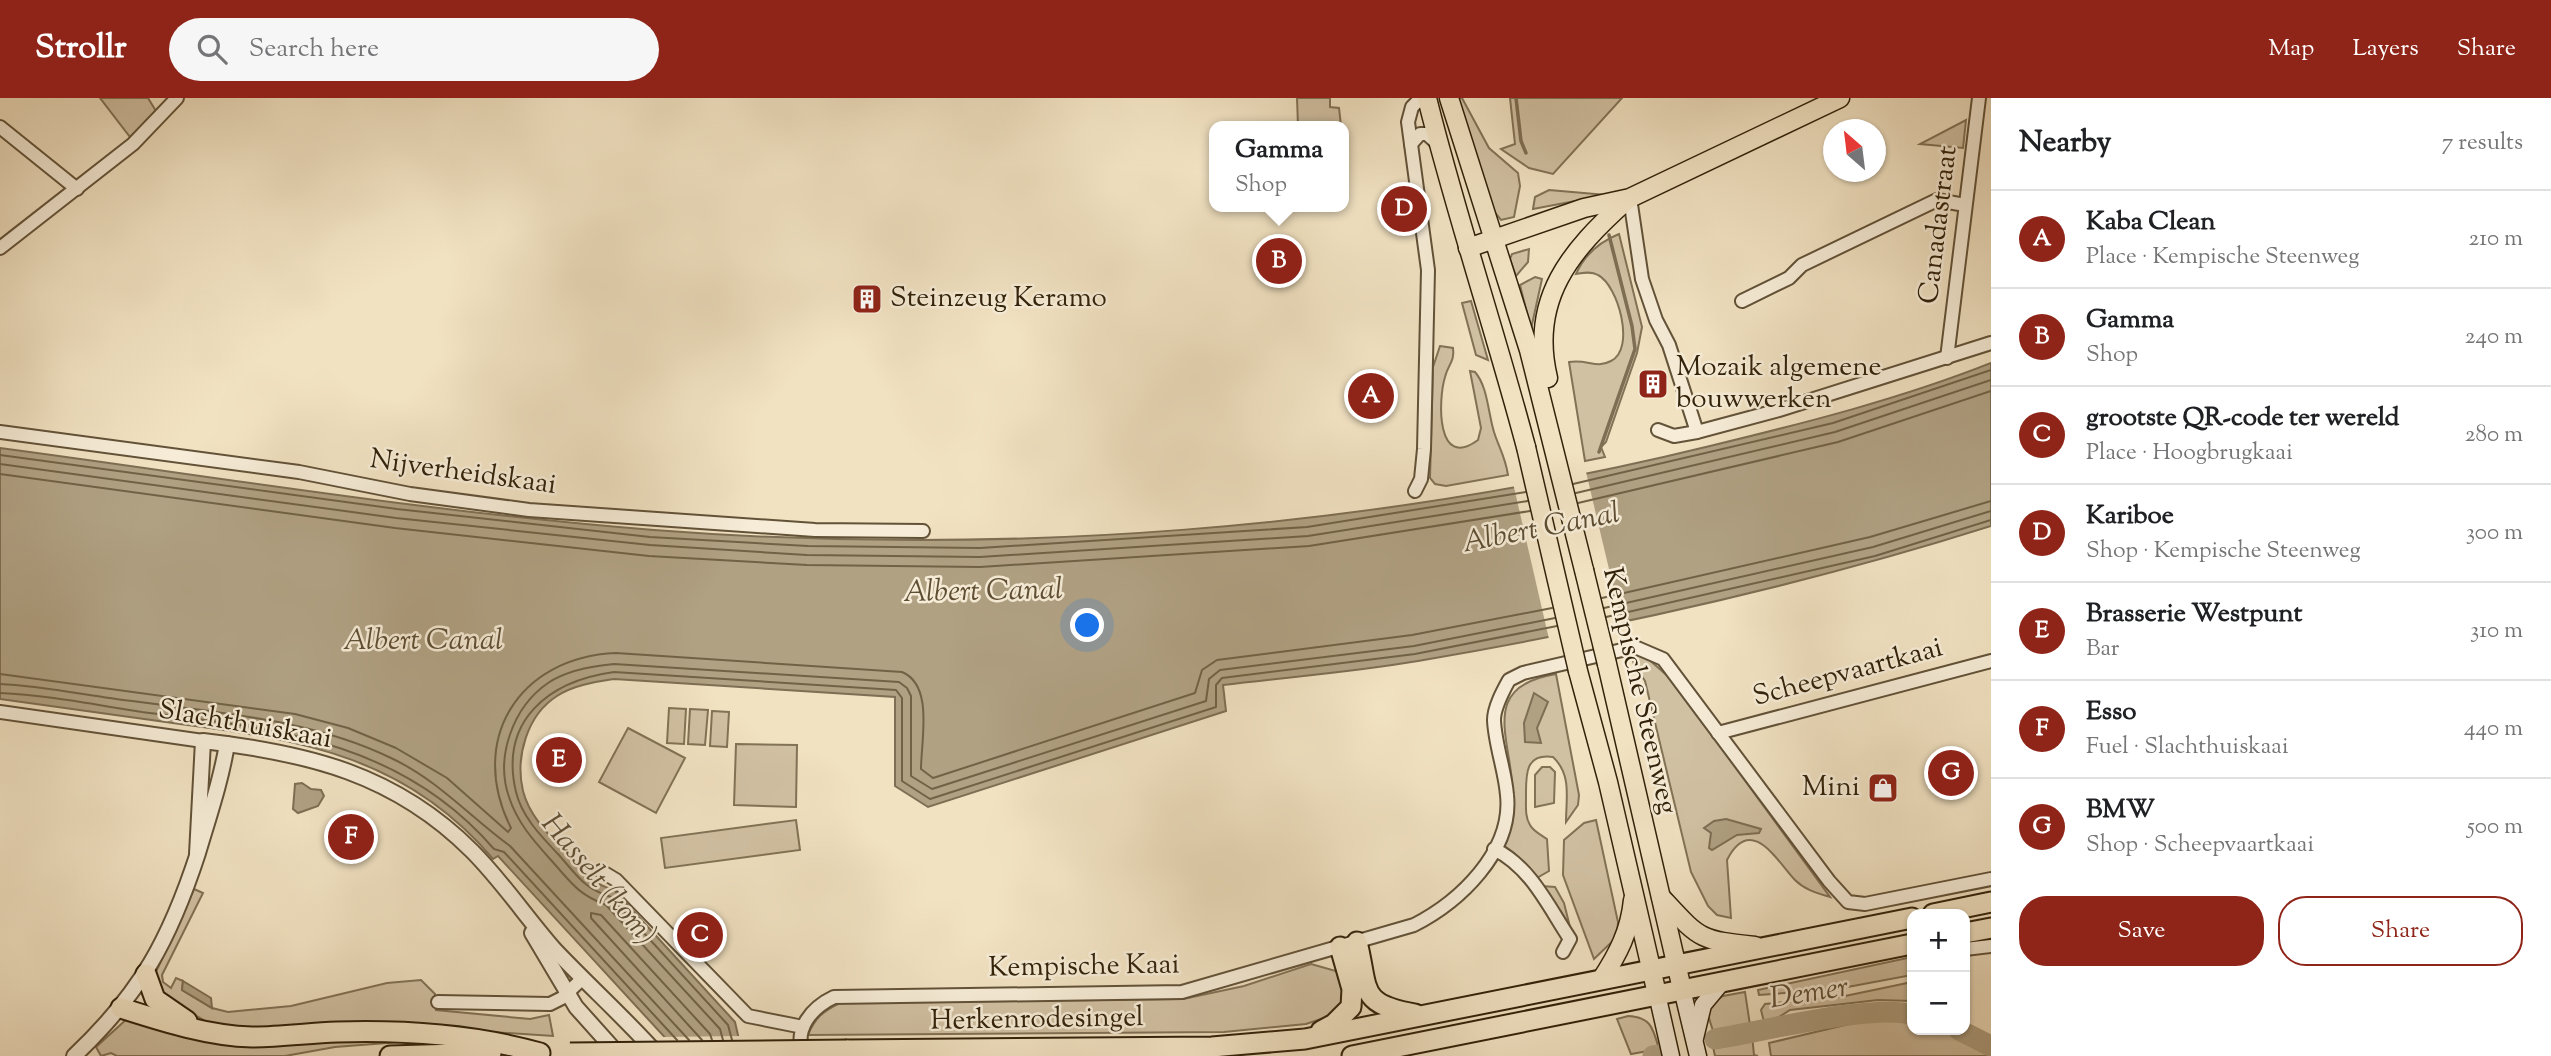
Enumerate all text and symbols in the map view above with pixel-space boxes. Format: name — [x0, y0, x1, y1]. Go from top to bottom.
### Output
search box — [169, 18, 659, 81]
text: Strollr — [35, 25, 127, 73]
icon: search — [193, 30, 231, 68]
text: Search here — [249, 31, 379, 68]
text: Map — [2268, 32, 2314, 66]
text: Layers — [2352, 32, 2419, 66]
text: Share — [2457, 32, 2516, 66]
north arrow — [1823, 119, 1886, 182]
popup — [1209, 121, 1349, 212]
text: Nearby — [2019, 122, 2111, 165]
text: 7 results — [2442, 127, 2523, 160]
text: Gamma — [1235, 132, 1323, 169]
street label: Canadastraat — [1909, 143, 1969, 306]
text: Shop — [1235, 169, 1287, 202]
pin: D — [1381, 183, 1427, 235]
text: Kaba Clean — [2086, 204, 2216, 241]
text: A — [2033, 223, 2051, 256]
text: 210 m — [2469, 223, 2523, 256]
pin: B — [1256, 235, 1302, 287]
text: Place · Kempische Steenweg — [2086, 241, 2359, 274]
place label: Steinzeug Keramo — [890, 279, 1107, 319]
building icon: Steinzeug Keramo — [850, 282, 884, 316]
text: Gamma — [2086, 302, 2174, 339]
text: B — [2035, 321, 2049, 354]
text: 240 m — [2465, 321, 2523, 354]
text: Shop — [2086, 339, 2138, 372]
place label: Mozaik algemene bouwwerken — [1676, 348, 1882, 420]
building icon: Mozaik algemene bouwwerken — [1636, 367, 1670, 401]
pin: A — [1348, 370, 1394, 422]
text: grootste QR-code ter wereld — [2086, 400, 2400, 437]
text: C — [2033, 419, 2051, 452]
text: 280 m — [2465, 419, 2523, 452]
text: Place · Hoogbrugkaai — [2086, 437, 2293, 470]
street label: Nijverheidskaai — [367, 440, 559, 506]
water label: Albert Canal — [1458, 493, 1624, 565]
text: Kariboe — [2086, 498, 2174, 535]
text: D — [2033, 517, 2051, 550]
text: 300 m — [2466, 517, 2523, 550]
text: Shop · Kempische Steenweg — [2086, 535, 2361, 568]
street label: Kempische Steenweg — [1591, 564, 1687, 818]
water label: Albert Canal — [903, 569, 1063, 615]
text: Brasserie Westpunt — [2086, 596, 2302, 633]
your location — [1070, 608, 1104, 642]
text: E — [2035, 615, 2049, 648]
text: 310 m — [2470, 615, 2523, 648]
water label: Albert Canal — [343, 620, 503, 663]
street label: Scheepvaartkaai — [1749, 628, 1947, 718]
text: Bar — [2086, 633, 2119, 666]
street label: Slachthuiskaai — [155, 690, 335, 760]
text: Esso — [2086, 694, 2136, 731]
text: F — [2036, 713, 2048, 746]
text: 440 m — [2464, 713, 2523, 746]
text: Fuel · Slachthuiskaai — [2086, 731, 2288, 764]
pin: E — [536, 734, 582, 786]
pin: G — [1928, 747, 1974, 799]
place label: Mini — [1802, 768, 1860, 808]
shop icon: Mini — [1866, 771, 1900, 805]
text: BMW — [2086, 792, 2155, 829]
water label: Hasselt (kom) — [530, 805, 666, 955]
pin: F — [328, 811, 374, 863]
text: G — [2033, 811, 2051, 844]
text: 500 m — [2467, 811, 2523, 844]
text: Shop · Scheepvaartkaai — [2086, 829, 2314, 862]
button: Save — [2019, 896, 2264, 966]
button: Share — [2278, 896, 2523, 966]
pin: C — [677, 909, 723, 961]
map controls — [1907, 909, 1970, 1035]
button: + — [1907, 909, 1970, 972]
street label: Kempische Kaai — [988, 945, 1180, 989]
water label: Demer — [1766, 966, 1852, 1021]
button: − — [1907, 972, 1970, 1035]
street label: Herkenrodesingel — [930, 998, 1144, 1042]

